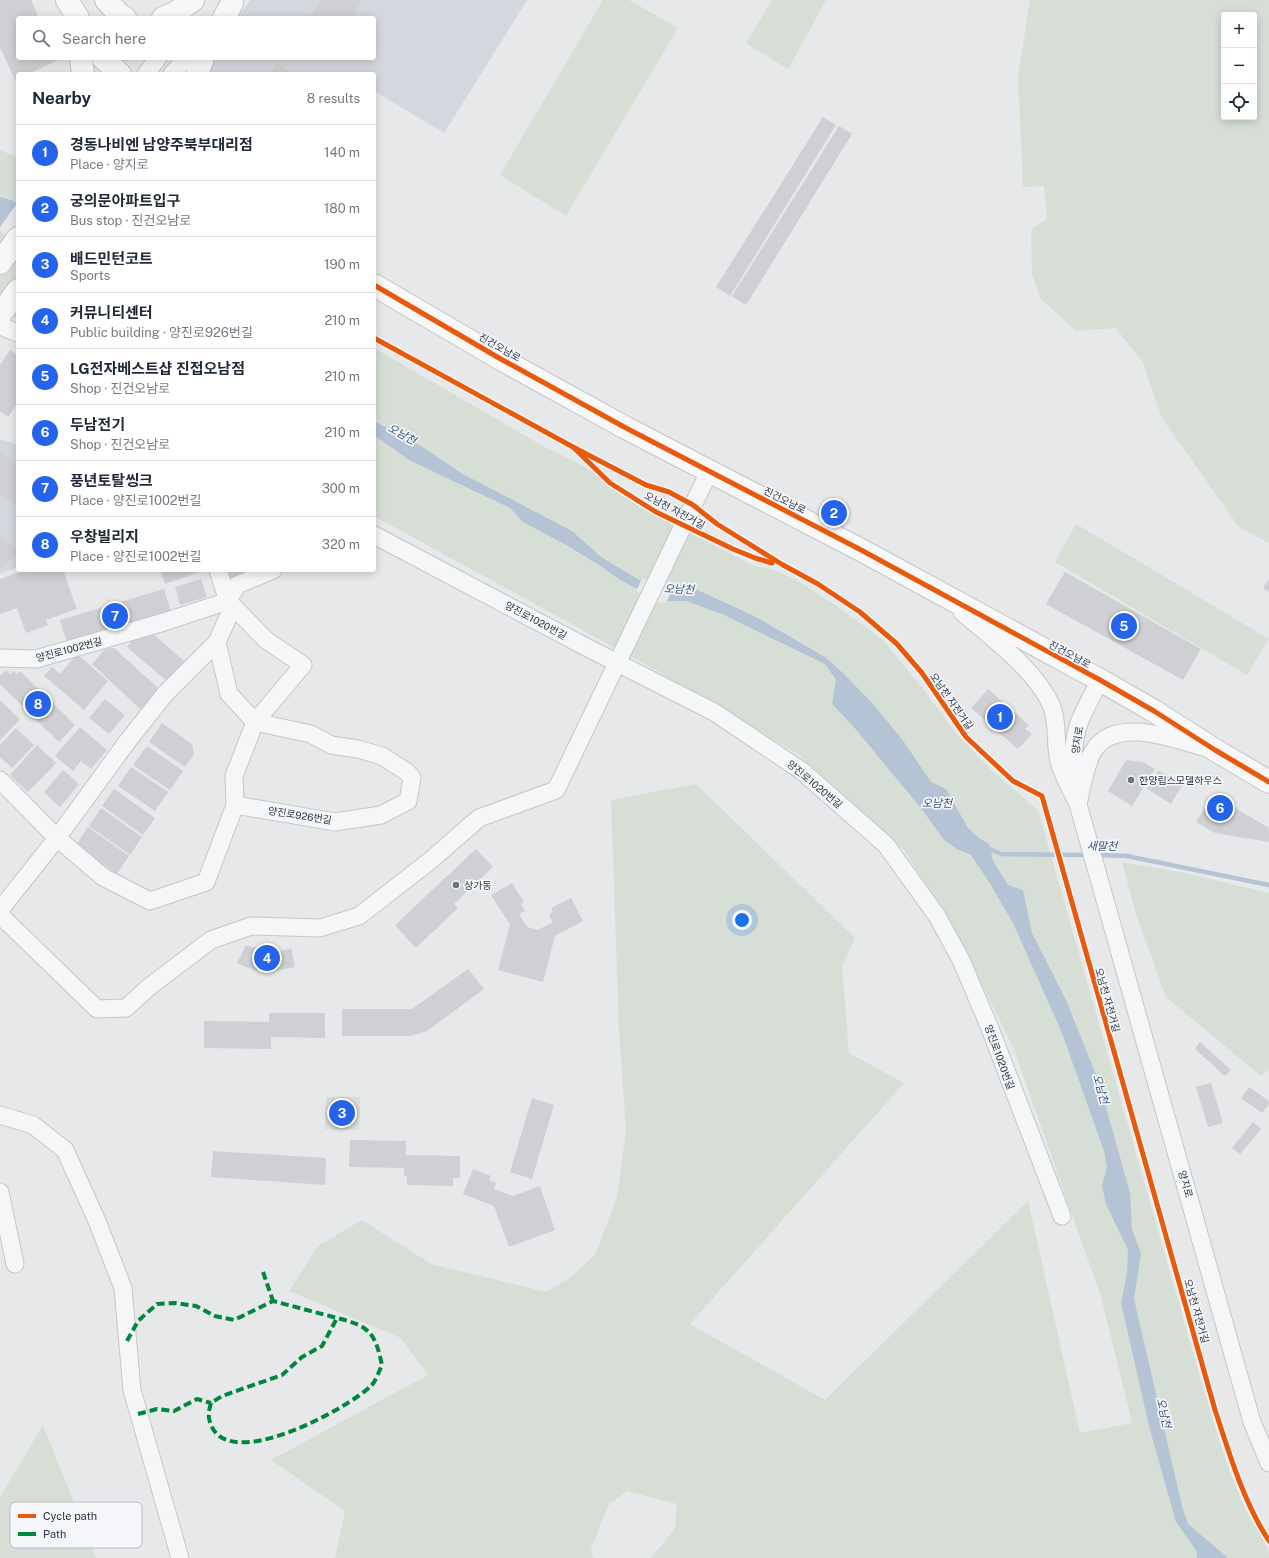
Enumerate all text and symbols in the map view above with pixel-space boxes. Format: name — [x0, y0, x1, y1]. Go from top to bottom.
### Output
map controls — [1221, 12, 1257, 120]
button: + — [1221, 12, 1257, 48]
search box — [16, 16, 376, 60]
icon: search — [30, 27, 52, 49]
text: Search here — [62, 30, 146, 47]
button: − — [1221, 48, 1257, 84]
button: locate — [1221, 84, 1257, 120]
text: Nearby — [32, 88, 91, 108]
text: 8 results — [307, 91, 360, 106]
text: 경동나비엔 남양주북부대리점 — [70, 136, 253, 153]
text: 1 — [42, 145, 48, 160]
text: 140 m — [324, 145, 360, 160]
text: Place · 양지로 — [70, 157, 149, 172]
text: 궁의문아파트입구 — [70, 192, 180, 209]
text: 2 — [41, 201, 49, 216]
text: 180 m — [324, 201, 360, 216]
text: Bus stop · 진건오남로 — [70, 213, 191, 228]
text: 배드민턴코트 — [70, 250, 153, 267]
text: 3 — [41, 257, 49, 272]
text: 190 m — [324, 257, 360, 272]
text: Sports — [70, 268, 110, 283]
text: 커뮤니티센터 — [70, 304, 153, 321]
text: 4 — [41, 313, 49, 328]
text: 210 m — [325, 313, 360, 328]
text: Public building · 양진로926번길 — [70, 325, 253, 340]
street label: 진건오남로 — [477, 330, 523, 364]
text: LG전자베스트샵 진접오남점 — [70, 360, 245, 377]
text: 5 — [41, 369, 49, 384]
text: 210 m — [325, 369, 360, 384]
text: Shop · 진건오남로 — [70, 381, 170, 396]
text: 두남전기 — [70, 416, 125, 433]
water label: 오남천 — [386, 421, 420, 448]
text: 6 — [41, 425, 49, 440]
text: 210 m — [325, 425, 360, 440]
text: Shop · 진건오남로 — [70, 437, 170, 452]
text: 풍년토탈씽크 — [70, 472, 153, 489]
text: 7 — [41, 481, 49, 496]
text: 300 m — [322, 481, 360, 496]
street label: 진건오남로 — [762, 484, 808, 516]
street label: 오남천 자전거길 — [643, 489, 707, 531]
text: Place · 양진로1002번길 — [70, 493, 202, 508]
pin: 2 — [821, 498, 847, 528]
text: 우창빌리지 — [70, 528, 139, 545]
text: 8 — [41, 537, 49, 552]
text: 320 m — [322, 537, 360, 552]
text: Place · 양진로1002번길 — [70, 549, 202, 564]
water label: 오남천 — [664, 582, 696, 596]
street label: 양진로1020번길 — [503, 599, 569, 641]
pin: 7 — [102, 601, 128, 631]
pin: 5 — [1111, 611, 1137, 641]
street label: 양진로1002번길 — [34, 634, 104, 664]
street label: 진건오남로 — [1047, 638, 1093, 670]
street label: 오남천 자전거길 — [928, 670, 976, 732]
pin: 8 — [25, 689, 51, 719]
pin: 1 — [987, 702, 1013, 732]
street label: 양지로 — [1069, 725, 1085, 755]
street label: 양진로1020번길 — [785, 757, 845, 811]
place label: 한양립스모델하우스 — [1139, 774, 1222, 786]
marker: 한양립스모델하우스 — [1126, 775, 1136, 785]
pin: 6 — [1207, 793, 1233, 823]
water label: 오남천 — [922, 797, 954, 809]
street label: 양진로926번길 — [267, 804, 333, 826]
water label: 새말천 — [1087, 840, 1119, 852]
place label: 상가동 — [464, 879, 492, 891]
marker: 상가동 — [451, 880, 461, 890]
your location — [732, 910, 752, 930]
pin: 4 — [254, 943, 280, 973]
street label: 오남천 자전거길 — [1093, 966, 1123, 1034]
street label: 양진로1020번길 — [983, 1023, 1017, 1091]
water label: 오남천 — [1091, 1073, 1111, 1107]
pin: 3 — [329, 1098, 355, 1128]
street label: 양지로 — [1176, 1169, 1196, 1199]
street label: 오남천 자전거길 — [1182, 1277, 1212, 1345]
water label: 오남천 — [1155, 1397, 1174, 1431]
legend — [10, 1502, 142, 1548]
text: Cycle path — [43, 1510, 97, 1522]
text: Path — [43, 1528, 66, 1540]

